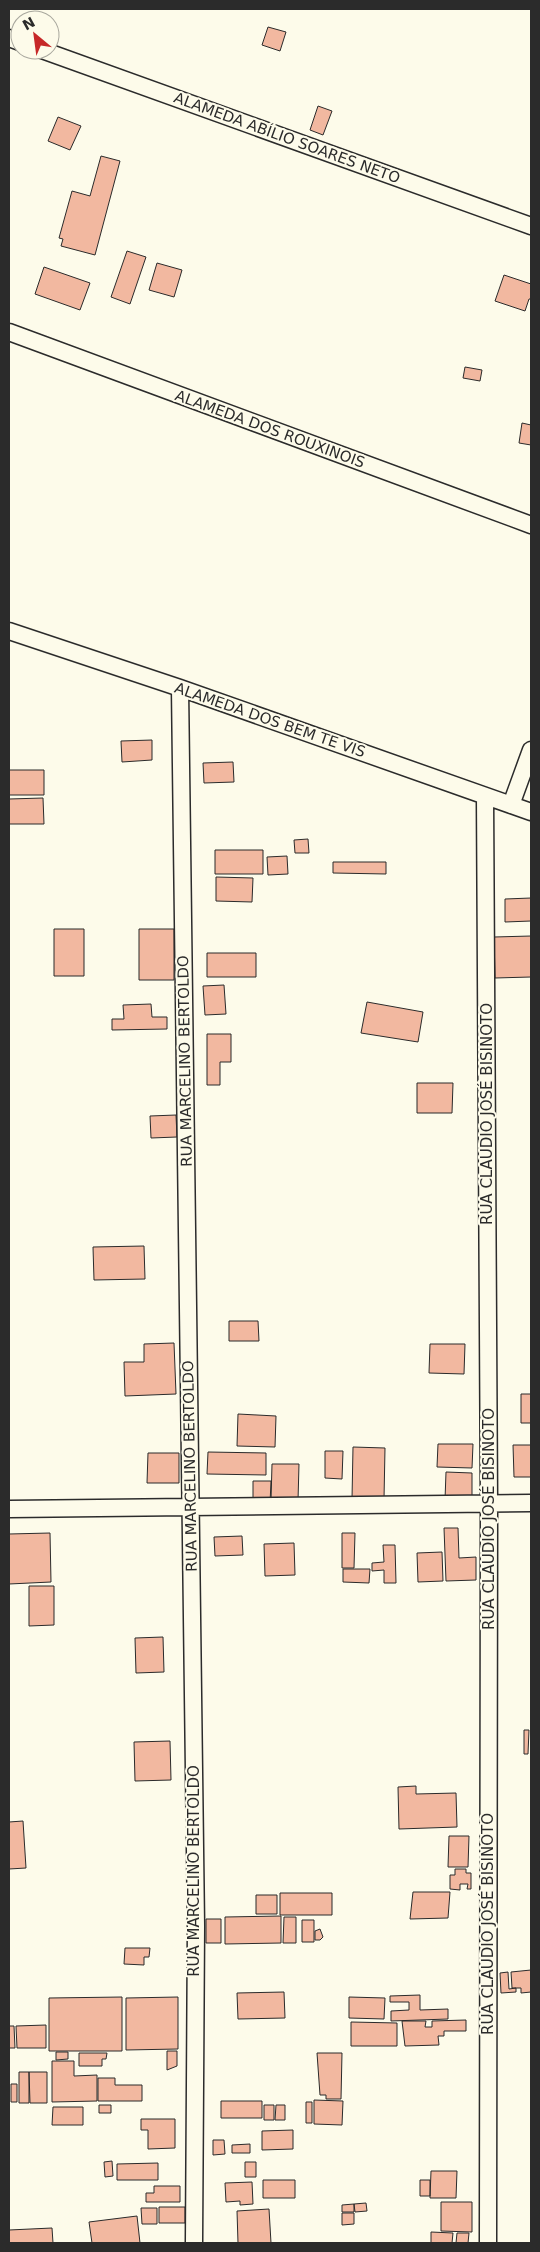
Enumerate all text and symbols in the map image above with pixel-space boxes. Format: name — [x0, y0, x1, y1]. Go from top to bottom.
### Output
north arrow — [10, 10, 60, 60]
text: N — [20, 14, 38, 33]
street label: ALAMEDA ABÍLIO SOARES NETO — [171, 88, 403, 187]
street label: ALAMEDA DOS ROUXINOIS — [173, 386, 367, 472]
street label: ALAMEDA DOS BEM TE VIS — [172, 679, 368, 761]
street label: RUA MARCELINO BERTOLDO — [174, 955, 196, 1167]
street label: RUA CLAUDIO JOSÉ BISINOTO — [477, 1003, 496, 1225]
street label: RUA MARCELINO BERTOLDO — [179, 1360, 201, 1572]
street label: RUA CLAUDIO JOSÉ BISINOTO — [479, 1408, 498, 1630]
street label: RUA MARCELINO BERTOLDO — [185, 1765, 203, 1977]
street label: RUA CLAUDIO JOSÉ BISINOTO — [478, 1813, 497, 2035]

